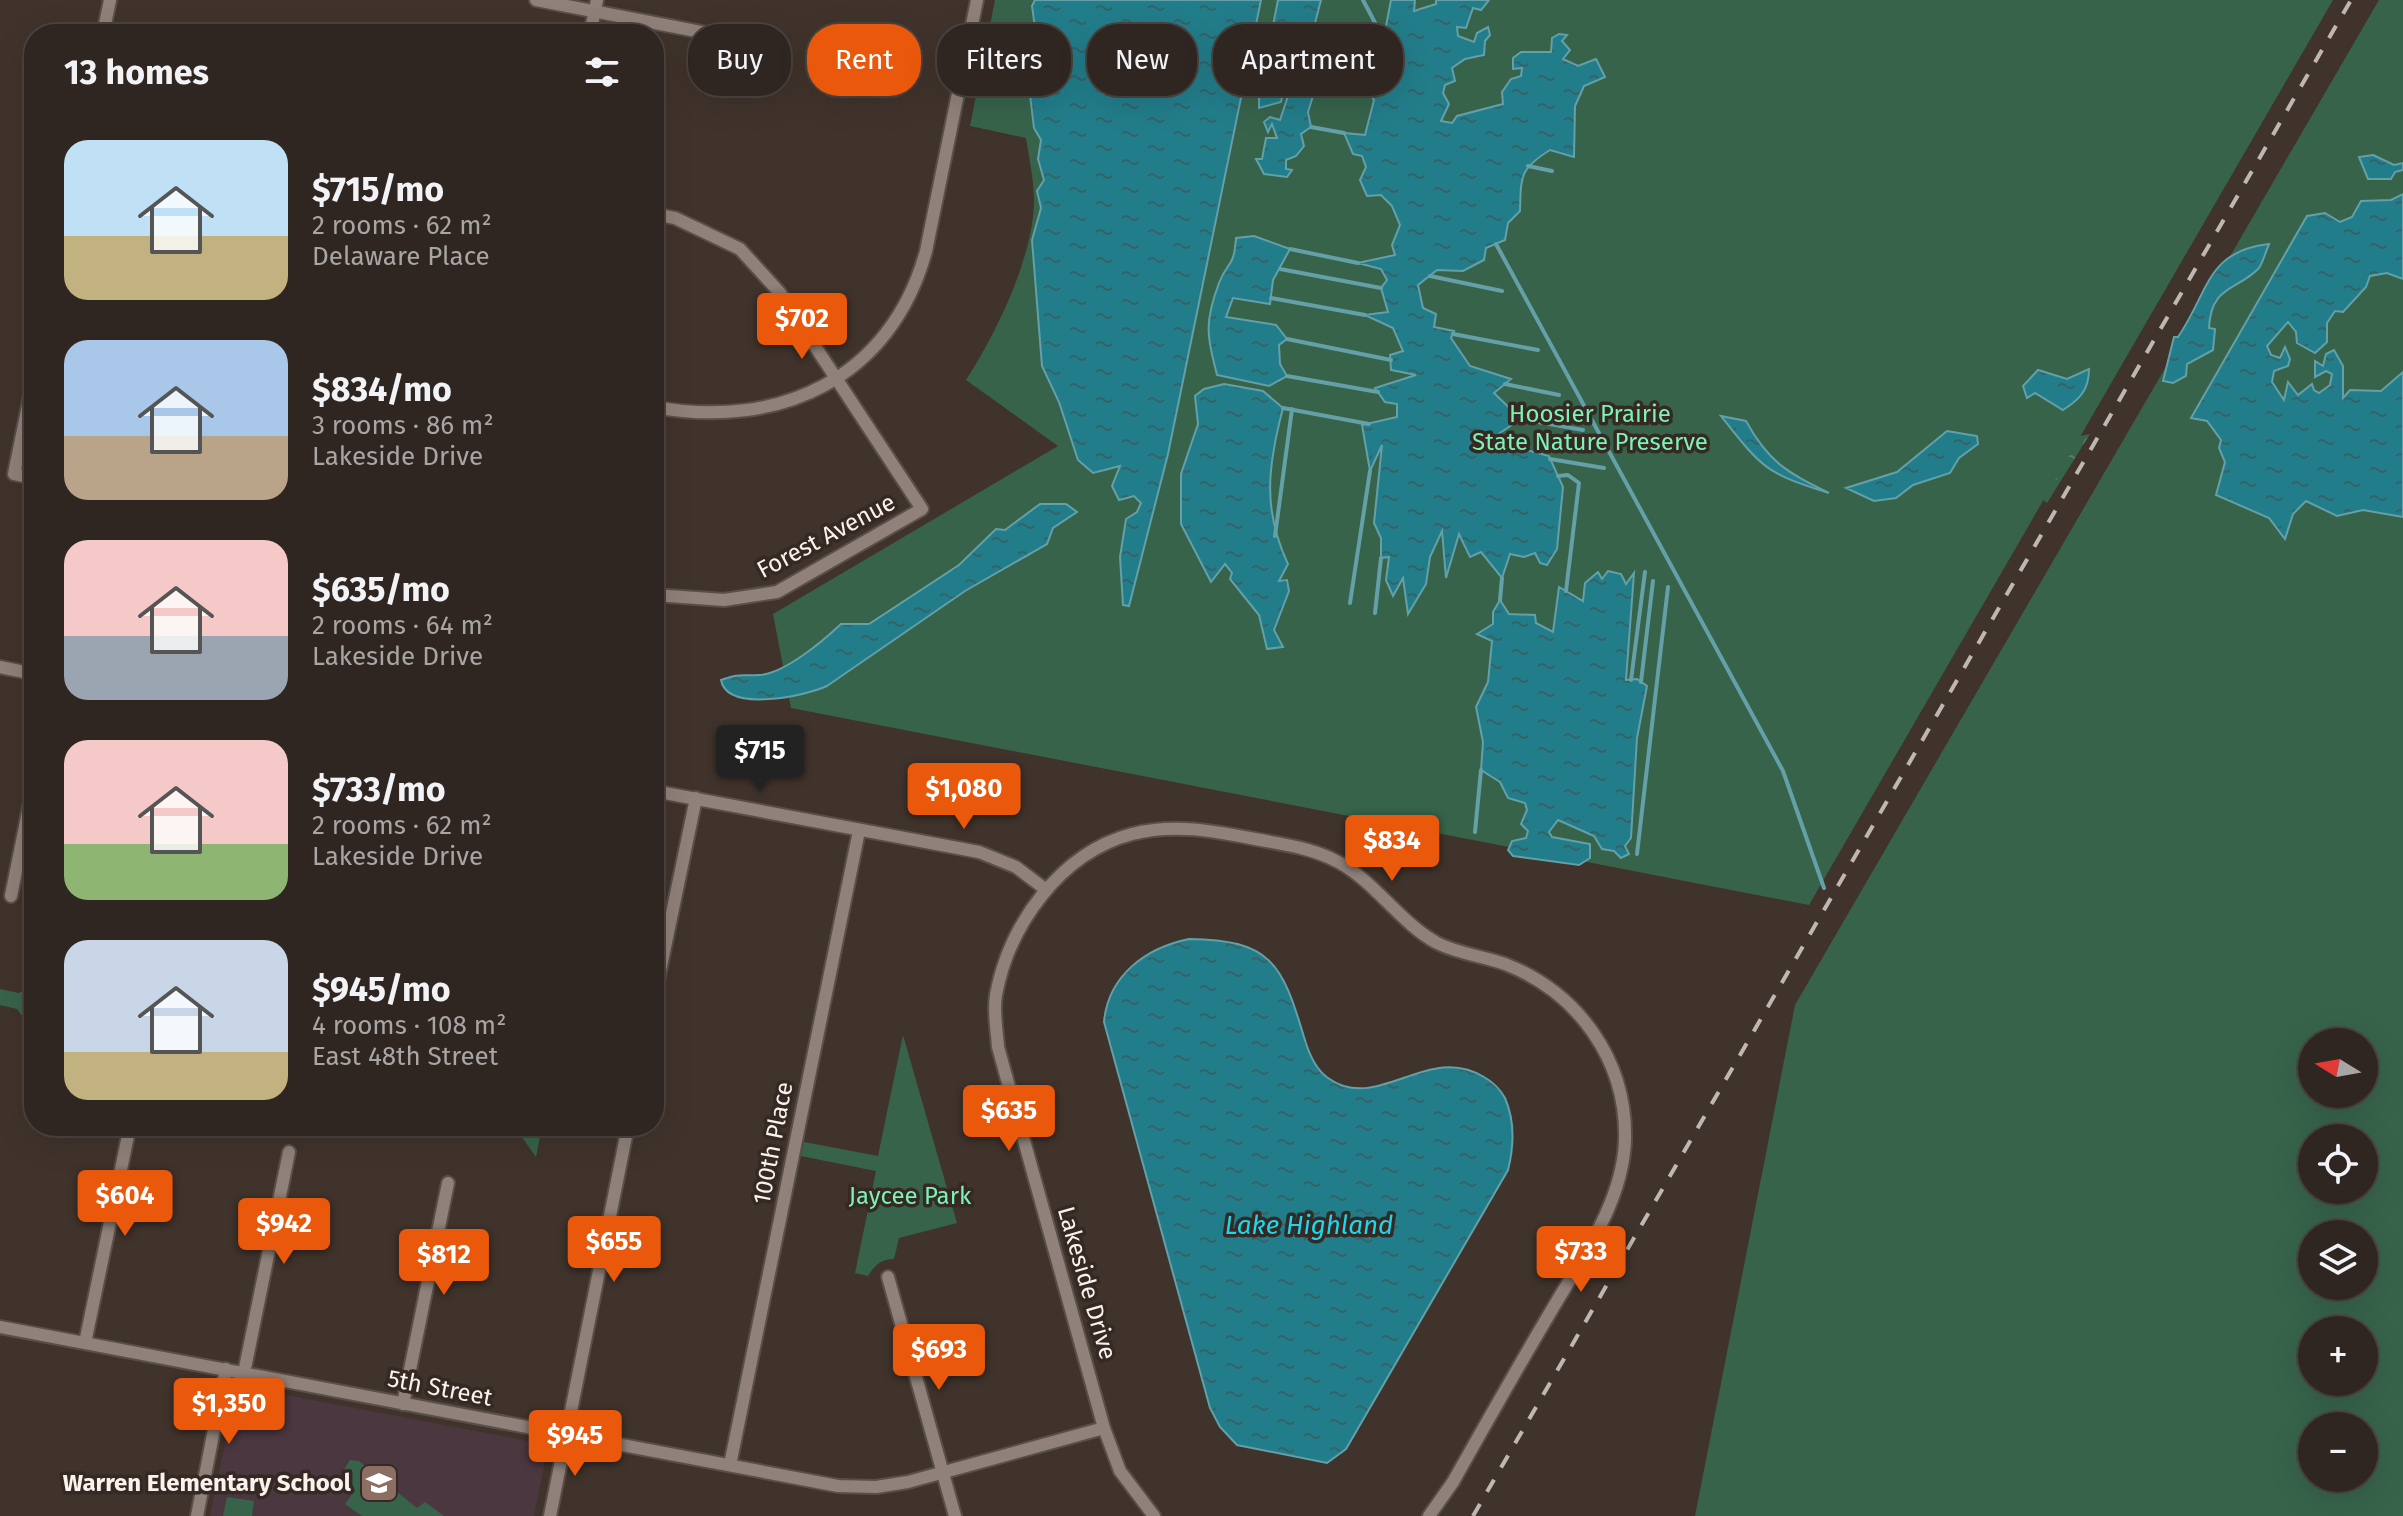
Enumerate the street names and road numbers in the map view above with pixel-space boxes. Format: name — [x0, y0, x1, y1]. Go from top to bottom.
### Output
street label: Forest Avenue — [752, 488, 900, 584]
street label: 100th Place — [747, 1079, 799, 1207]
street label: Lakeside Drive — [1052, 1203, 1122, 1363]
street label: 5th Street — [385, 1364, 495, 1412]

